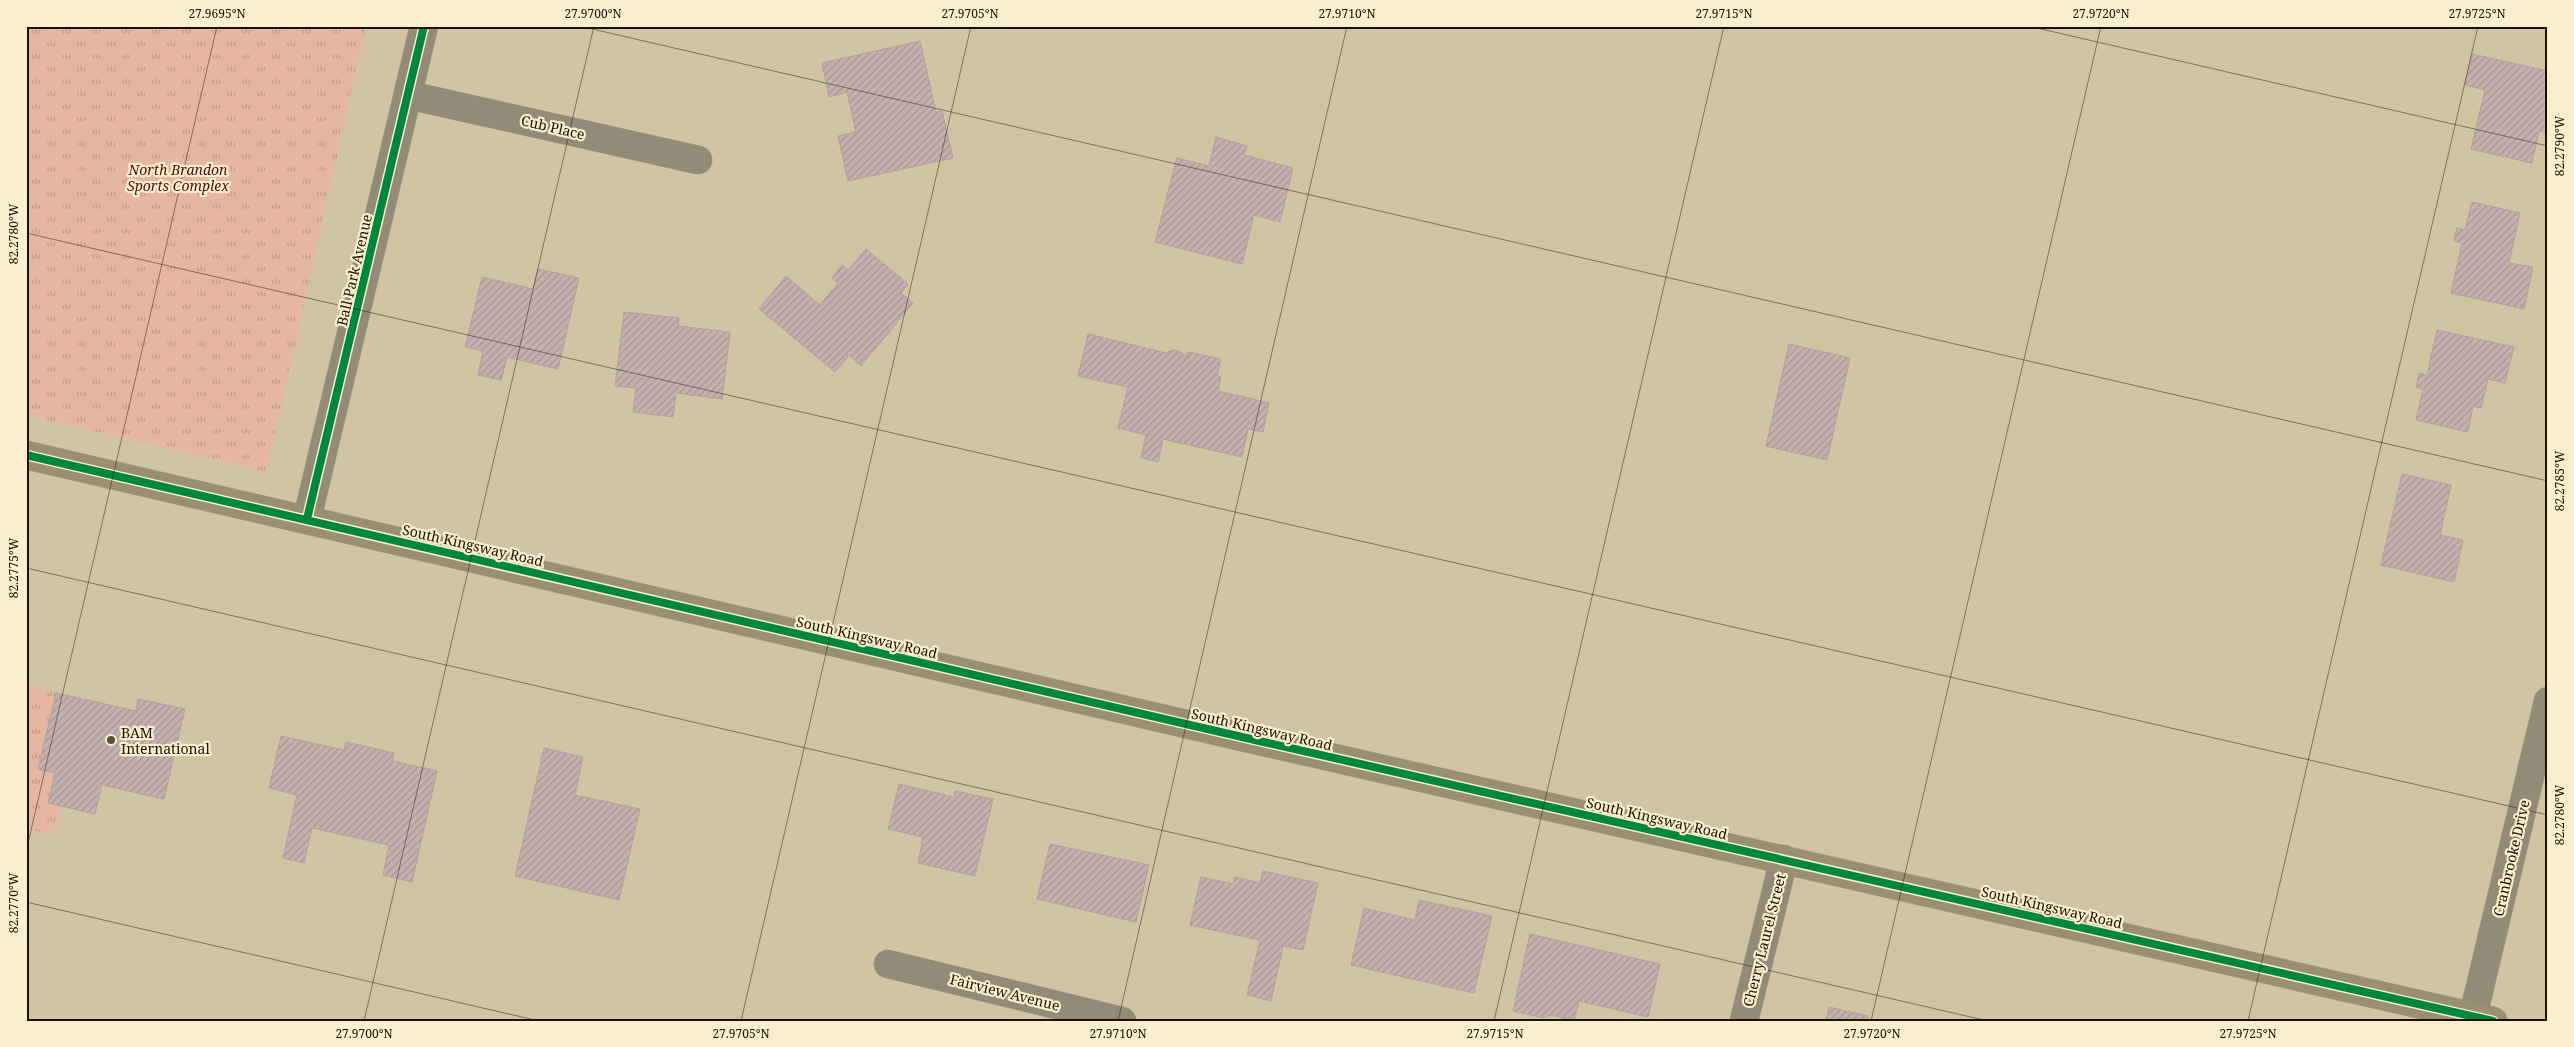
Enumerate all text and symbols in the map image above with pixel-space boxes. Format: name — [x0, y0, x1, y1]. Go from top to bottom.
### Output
text: 27.9695°N — [188, 5, 246, 22]
text: 27.9700°N — [564, 5, 622, 22]
text: 27.9705°N — [941, 5, 999, 22]
text: 27.9710°N — [1318, 5, 1376, 22]
text: 27.9715°N — [1695, 5, 1753, 22]
text: 27.9720°N — [2072, 5, 2130, 22]
text: 27.9725°N — [2448, 5, 2506, 22]
street label: Cub Place — [519, 110, 587, 144]
text: 82.2790°W — [2551, 115, 2568, 176]
park label: North Brandon Sports Complex — [127, 160, 229, 195]
text: 82.2780°W — [5, 203, 22, 264]
street label: Ball Park Avenue — [332, 212, 376, 328]
text: 82.2785°W — [2551, 450, 2568, 511]
street label: South Kingsway Road — [401, 520, 546, 571]
text: 82.2775°W — [5, 537, 22, 598]
street label: South Kingsway Road — [795, 612, 940, 663]
street label: South Kingsway Road — [1190, 704, 1335, 755]
place label: BAM International — [121, 723, 210, 758]
marker: BAM International — [105, 734, 117, 746]
text: 82.2780°W — [2551, 784, 2568, 845]
street label: South Kingsway Road — [1585, 793, 1730, 844]
street label: Cranbrooke Drive — [2488, 798, 2534, 918]
text: 82.2770°W — [5, 872, 22, 933]
street label: Cherry Laurel Street — [1738, 872, 1790, 1008]
street label: South Kingsway Road — [1980, 882, 2125, 933]
street label: Fairview Avenue — [948, 969, 1062, 1015]
text: 27.9700°N — [335, 1025, 393, 1042]
text: 27.9705°N — [712, 1025, 770, 1042]
text: 27.9710°N — [1089, 1025, 1147, 1042]
text: 27.9715°N — [1466, 1025, 1524, 1042]
text: 27.9720°N — [1843, 1025, 1901, 1042]
text: 27.9725°N — [2219, 1025, 2277, 1042]

